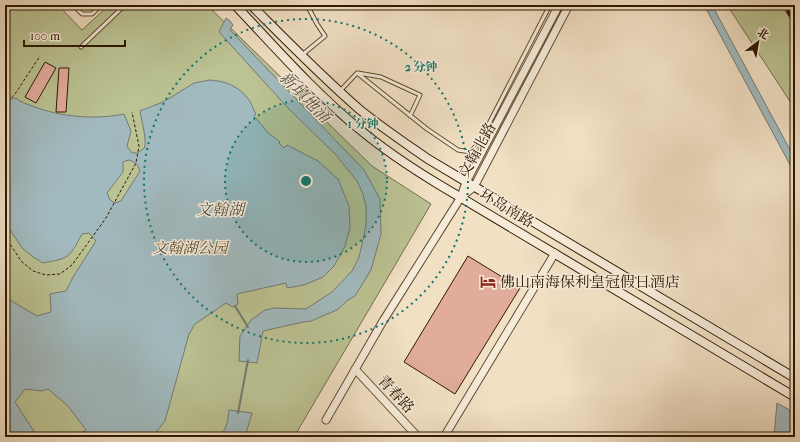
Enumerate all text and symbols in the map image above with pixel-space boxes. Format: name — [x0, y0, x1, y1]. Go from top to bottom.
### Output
scale bar — [24, 22, 125, 48]
north arrow — [738, 22, 778, 62]
text: 北 — [755, 25, 771, 42]
text: 100 m — [30, 29, 60, 43]
text: 2 分钟 — [405, 60, 437, 74]
water label: 新填地涌 — [276, 68, 336, 128]
text: 1 分钟 — [348, 117, 378, 131]
street label: 文翰北路 — [455, 119, 499, 181]
centre of rings — [299, 174, 313, 188]
street label: 环岛南路 — [477, 185, 537, 231]
water label: 文翰湖 — [196, 200, 247, 219]
park label: 文翰湖公园 — [152, 239, 229, 257]
hotel icon: 佛山南海保利皇冠假日酒店 — [479, 273, 497, 291]
place label: 佛山南海保利皇冠假日酒店 — [500, 273, 680, 291]
street label: 青春路 — [374, 371, 418, 417]

